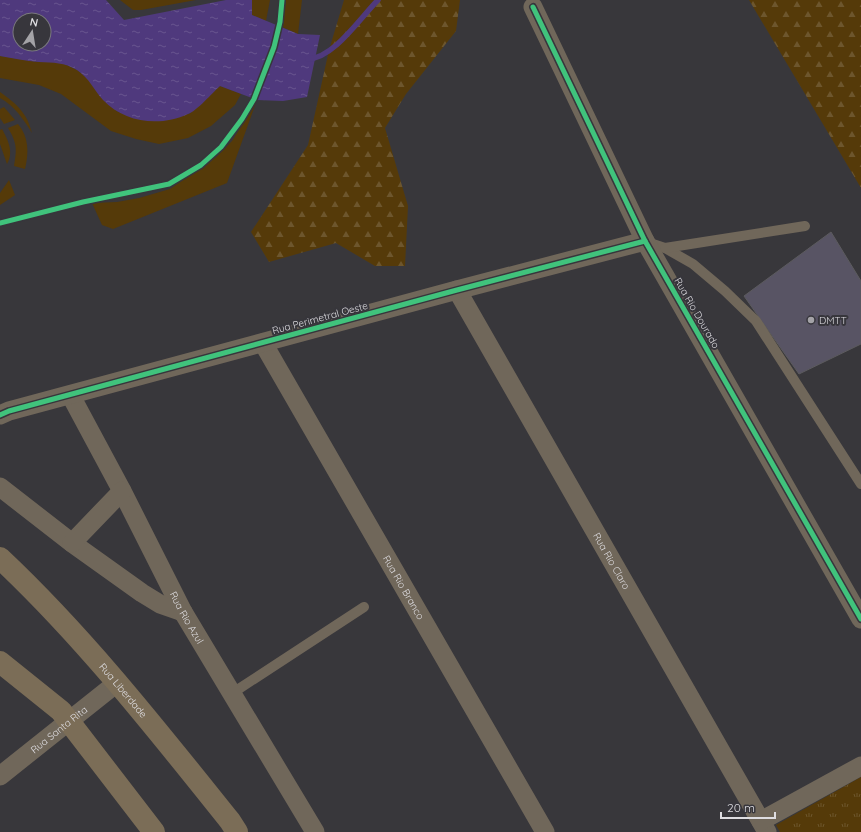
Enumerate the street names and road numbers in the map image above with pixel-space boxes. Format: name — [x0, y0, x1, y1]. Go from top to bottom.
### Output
street label: Rua Rio Dourado — [671, 275, 723, 351]
street label: Rua Perimetral Oeste — [271, 299, 370, 337]
street label: Rua Rio Claro — [591, 530, 633, 592]
street label: Rua Rio Branco — [380, 553, 428, 622]
street label: Rua Rio Azul — [167, 589, 207, 646]
street label: Rua Liberdade — [97, 660, 151, 721]
street label: Rua Santa Rita — [28, 703, 90, 756]

